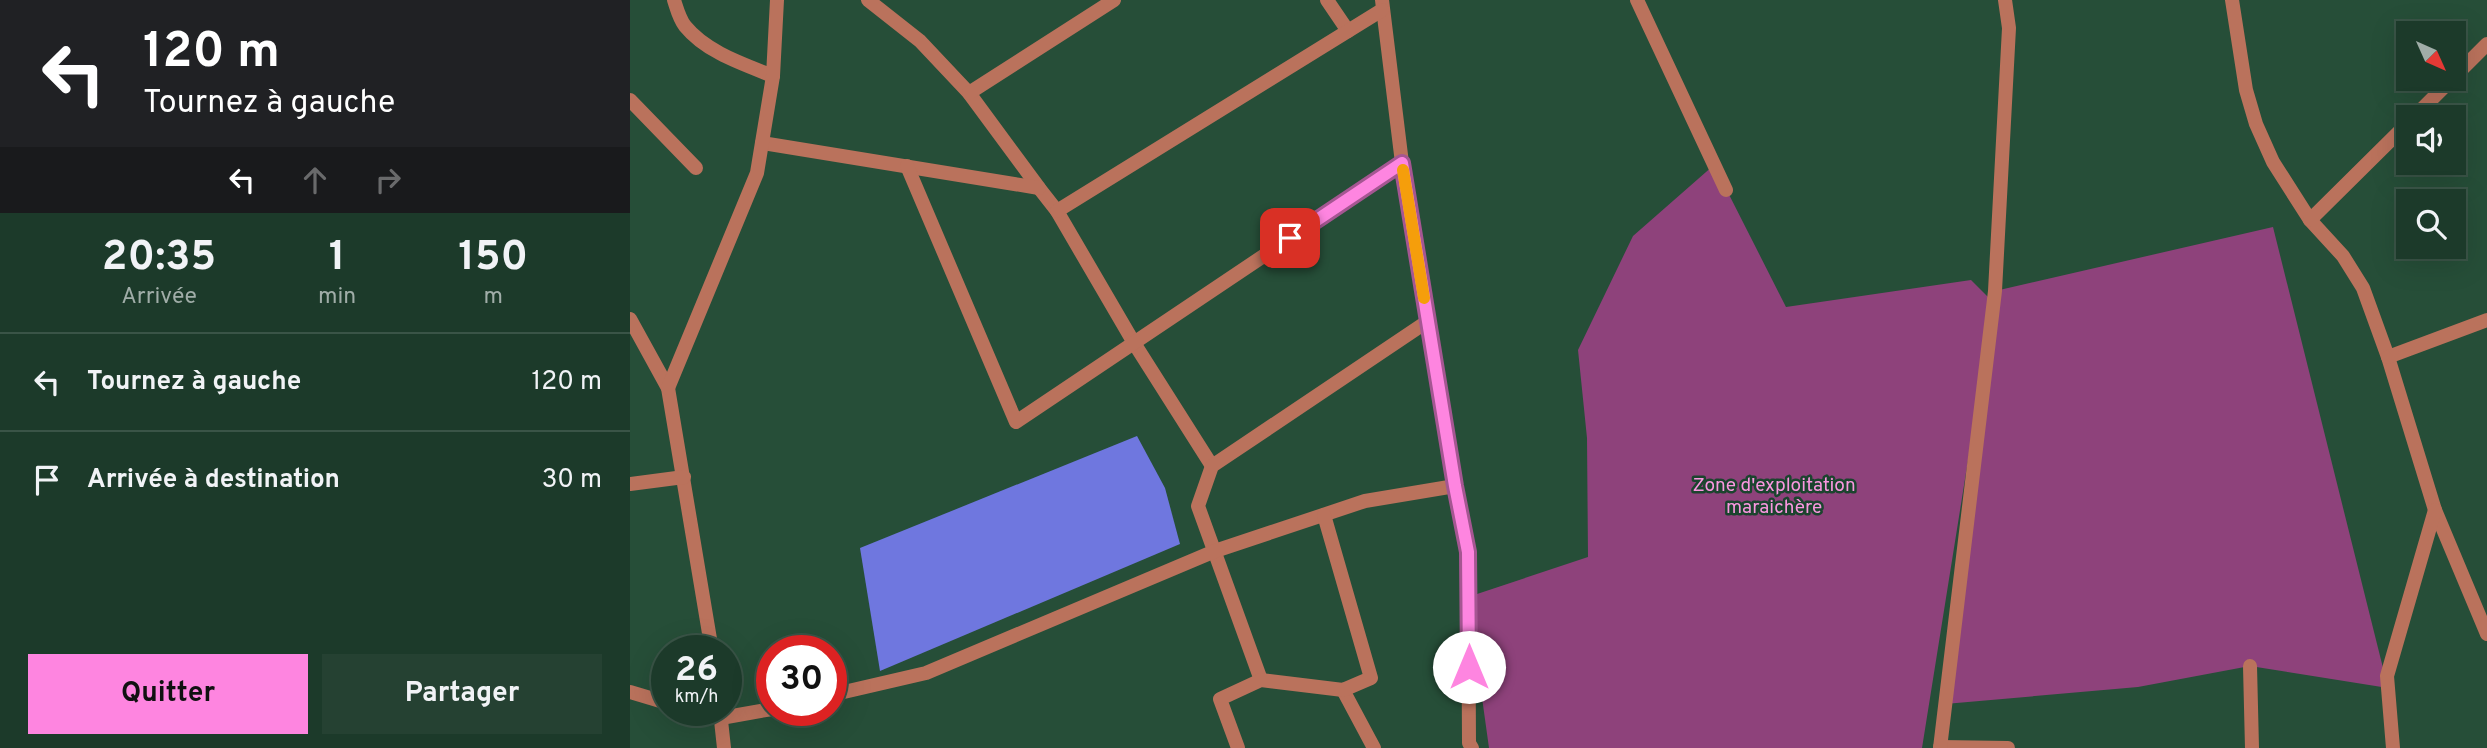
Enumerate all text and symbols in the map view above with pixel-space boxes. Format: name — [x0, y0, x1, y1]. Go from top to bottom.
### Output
north arrow — [2396, 21, 2466, 91]
map controls — [2396, 21, 2466, 259]
text: 120 m — [143, 23, 280, 85]
icon: left — [28, 28, 119, 119]
text: Tournez à gauche — [143, 84, 395, 124]
button: sound — [2396, 105, 2466, 175]
icon: left — [223, 161, 261, 199]
icon: ahead — [296, 161, 334, 199]
icon: right — [369, 161, 407, 199]
button: search — [2396, 189, 2466, 259]
pin — [1260, 208, 1320, 268]
icon: arrive — [1271, 219, 1309, 257]
text: 20:35 — [102, 232, 216, 285]
text: 1 — [329, 232, 346, 285]
text: 150 — [458, 232, 528, 285]
text: Arrivée — [121, 283, 197, 312]
text: min — [318, 283, 356, 312]
text: m — [483, 283, 503, 312]
icon: left — [28, 363, 66, 401]
text: Tournez à gauche — [87, 366, 301, 399]
text: 120 m — [532, 366, 602, 399]
icon: arrive — [28, 461, 66, 499]
text: Arrivée à destination — [87, 464, 340, 497]
text: 30 m — [542, 464, 602, 497]
park label: Zone d'exploitation maraichère — [1692, 474, 1856, 520]
position arrow — [1432, 630, 1506, 704]
speed limit sign: 30 — [756, 635, 847, 726]
text: 26 — [675, 649, 718, 693]
button: Quitter — [28, 654, 308, 734]
button: Partager — [322, 654, 602, 734]
text: km/h — [675, 686, 718, 709]

